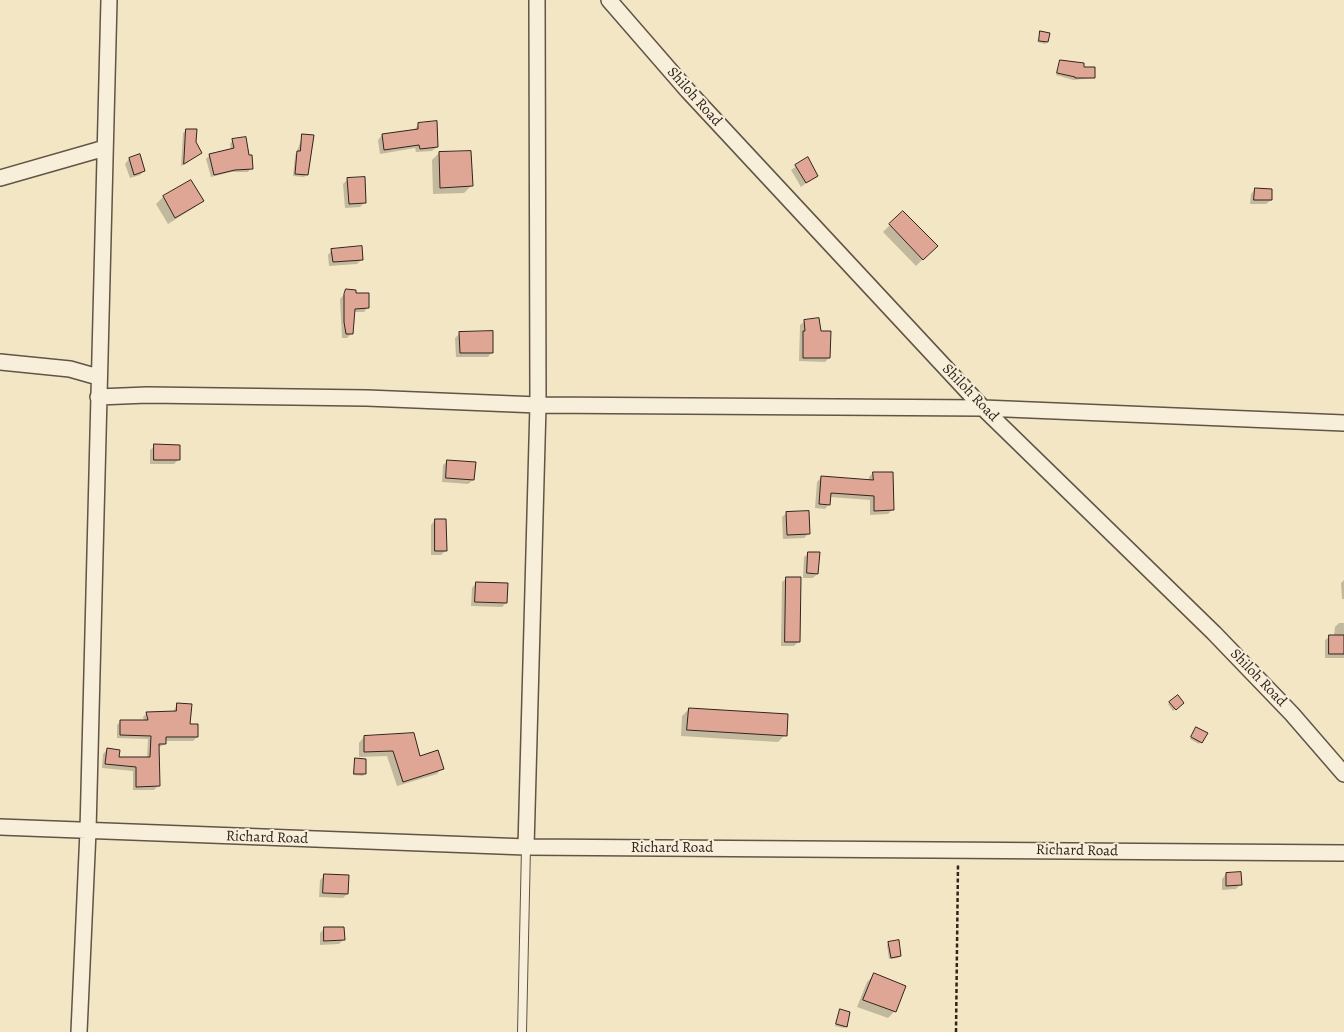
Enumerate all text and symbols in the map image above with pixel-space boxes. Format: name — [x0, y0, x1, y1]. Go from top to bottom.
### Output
street label: Shiloh Road — [663, 64, 725, 130]
street label: Shiloh Road — [938, 360, 1002, 426]
street label: Shiloh Road — [1226, 645, 1290, 711]
street label: Richard Road — [225, 828, 309, 848]
street label: Richard Road — [631, 839, 713, 857]
street label: Richard Road — [1036, 841, 1118, 861]

